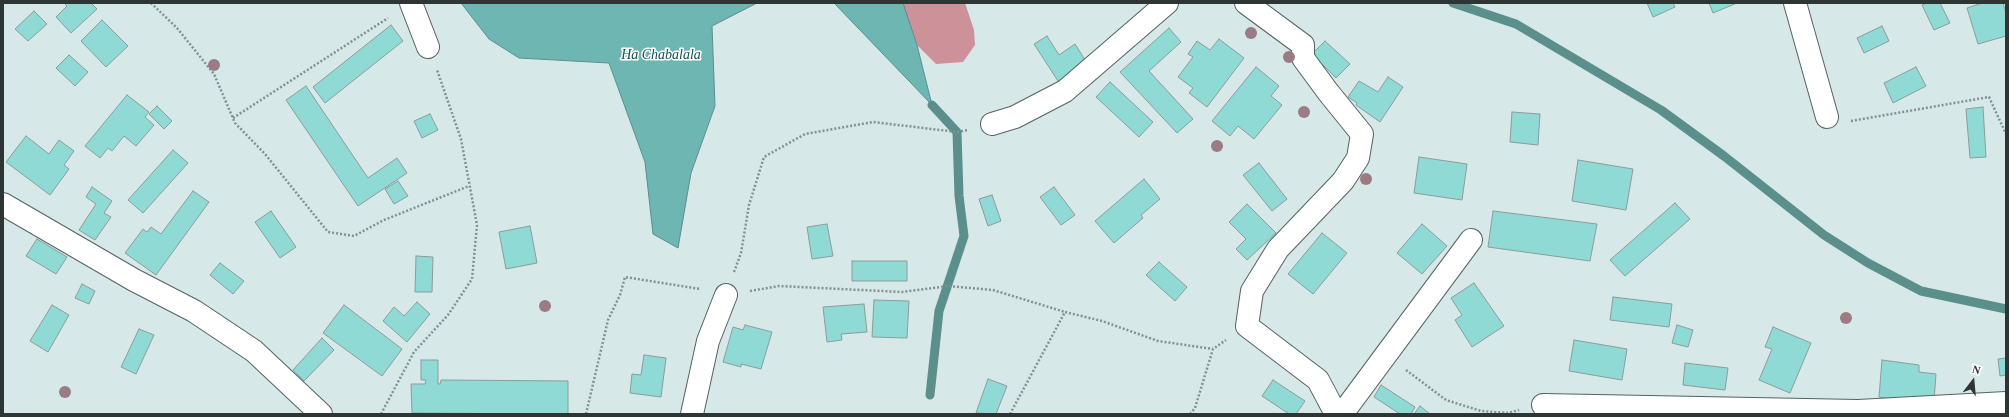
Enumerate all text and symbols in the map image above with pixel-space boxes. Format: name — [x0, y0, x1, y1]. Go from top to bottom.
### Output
water label: Ha Chabalala — [621, 47, 701, 63]
north arrow — [1953, 361, 1993, 401]
text: N — [1971, 363, 1982, 376]

